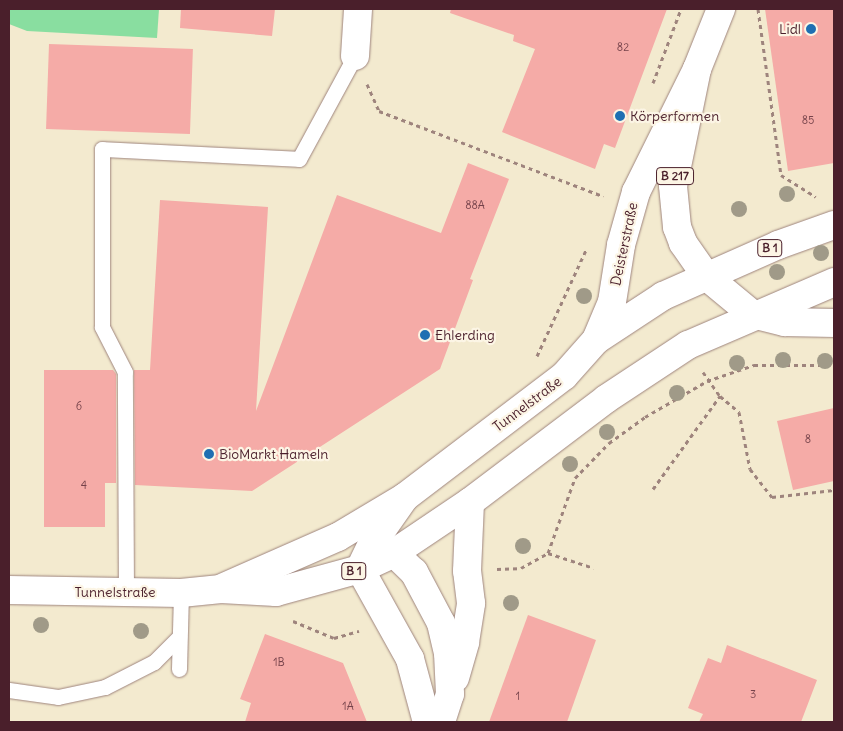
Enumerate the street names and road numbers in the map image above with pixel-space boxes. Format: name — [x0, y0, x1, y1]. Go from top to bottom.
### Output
road number: B 217 — [655, 167, 695, 186]
street label: Deisterstraße — [607, 201, 641, 287]
road number: B 1 — [756, 238, 784, 258]
street label: Tunnelstraße — [490, 373, 564, 435]
road number: B 1 — [340, 562, 368, 580]
street label: Tunnelstraße — [74, 584, 156, 600]

